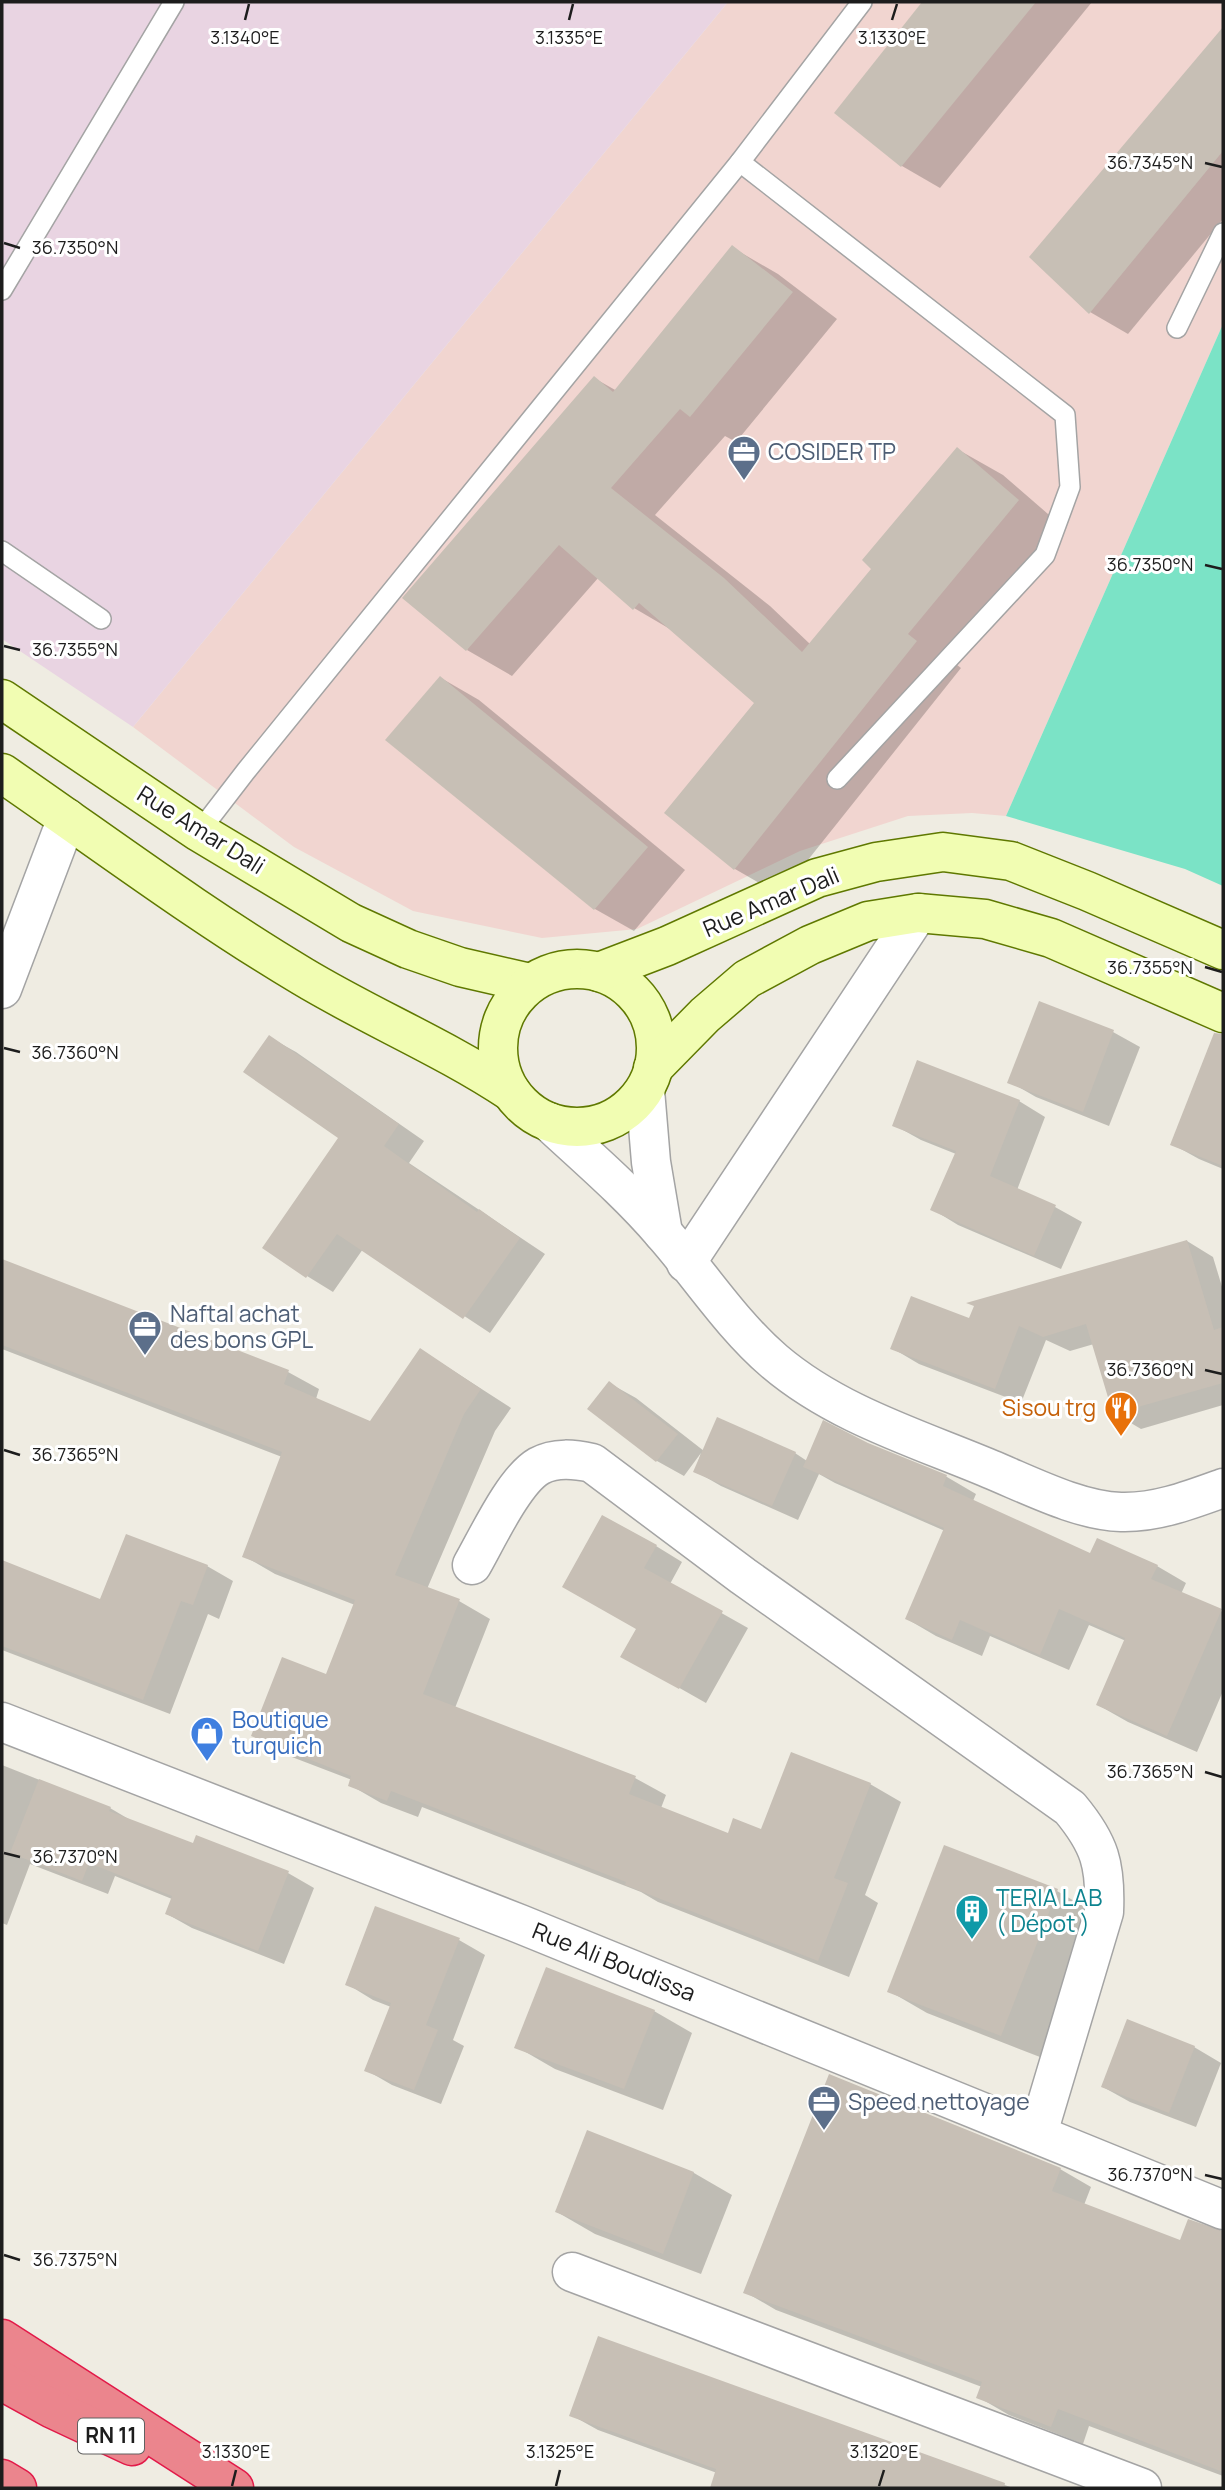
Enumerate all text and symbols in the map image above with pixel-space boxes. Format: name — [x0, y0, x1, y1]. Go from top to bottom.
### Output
text: 3.1340°E — [210, 25, 280, 49]
text: 3.1335°E — [535, 25, 603, 49]
text: 3.1330°E — [858, 25, 926, 49]
text: 36.7345°N — [1107, 150, 1193, 174]
text: 36.7350°N — [32, 235, 118, 259]
office icon: COSIDER TP — [725, 433, 763, 482]
place label: COSIDER TP — [768, 435, 896, 467]
text: 36.7350°N — [1107, 552, 1193, 576]
text: 36.7355°N — [32, 637, 118, 661]
street label: Rue Amar Dali — [132, 777, 271, 881]
street label: Rue Amar Dali — [698, 858, 844, 944]
text: 36.7355°N — [1107, 955, 1193, 979]
text: 36.7360°N — [31, 1040, 119, 1064]
place label: Naftal achat des bons GPL — [170, 1297, 313, 1355]
office icon: Naftal achat des bons GPL — [126, 1308, 164, 1357]
text: 36.7360°N — [1106, 1357, 1194, 1381]
restaurant icon: Sisou trg — [1102, 1389, 1140, 1438]
place label: Sisou trg — [1002, 1391, 1096, 1423]
text: 36.7365°N — [32, 1442, 118, 1466]
place label: Boutique turquich — [232, 1703, 329, 1761]
shop icon: Boutique turquich — [188, 1714, 226, 1763]
text: 36.7365°N — [1107, 1759, 1193, 1783]
text: 36.7370°N — [32, 1844, 118, 1868]
place label: TERIA LAB ( Dépot ) — [996, 1881, 1102, 1939]
building icon: TERIA LAB ( Dépot ) — [953, 1892, 991, 1941]
street label: Rue Ali Boudissa — [528, 1914, 701, 2008]
office icon: Speed nettoyage — [805, 2083, 843, 2132]
place label: Speed nettoyage — [848, 2085, 1030, 2117]
text: 36.7370°N — [1107, 2162, 1193, 2186]
text: 36.7375°N — [33, 2247, 117, 2271]
road number: RN 11 — [78, 2418, 144, 2454]
text: 3.1330°E — [202, 2439, 270, 2463]
text: 3.1325°E — [526, 2439, 594, 2463]
text: 3.1320°E — [850, 2439, 918, 2463]

